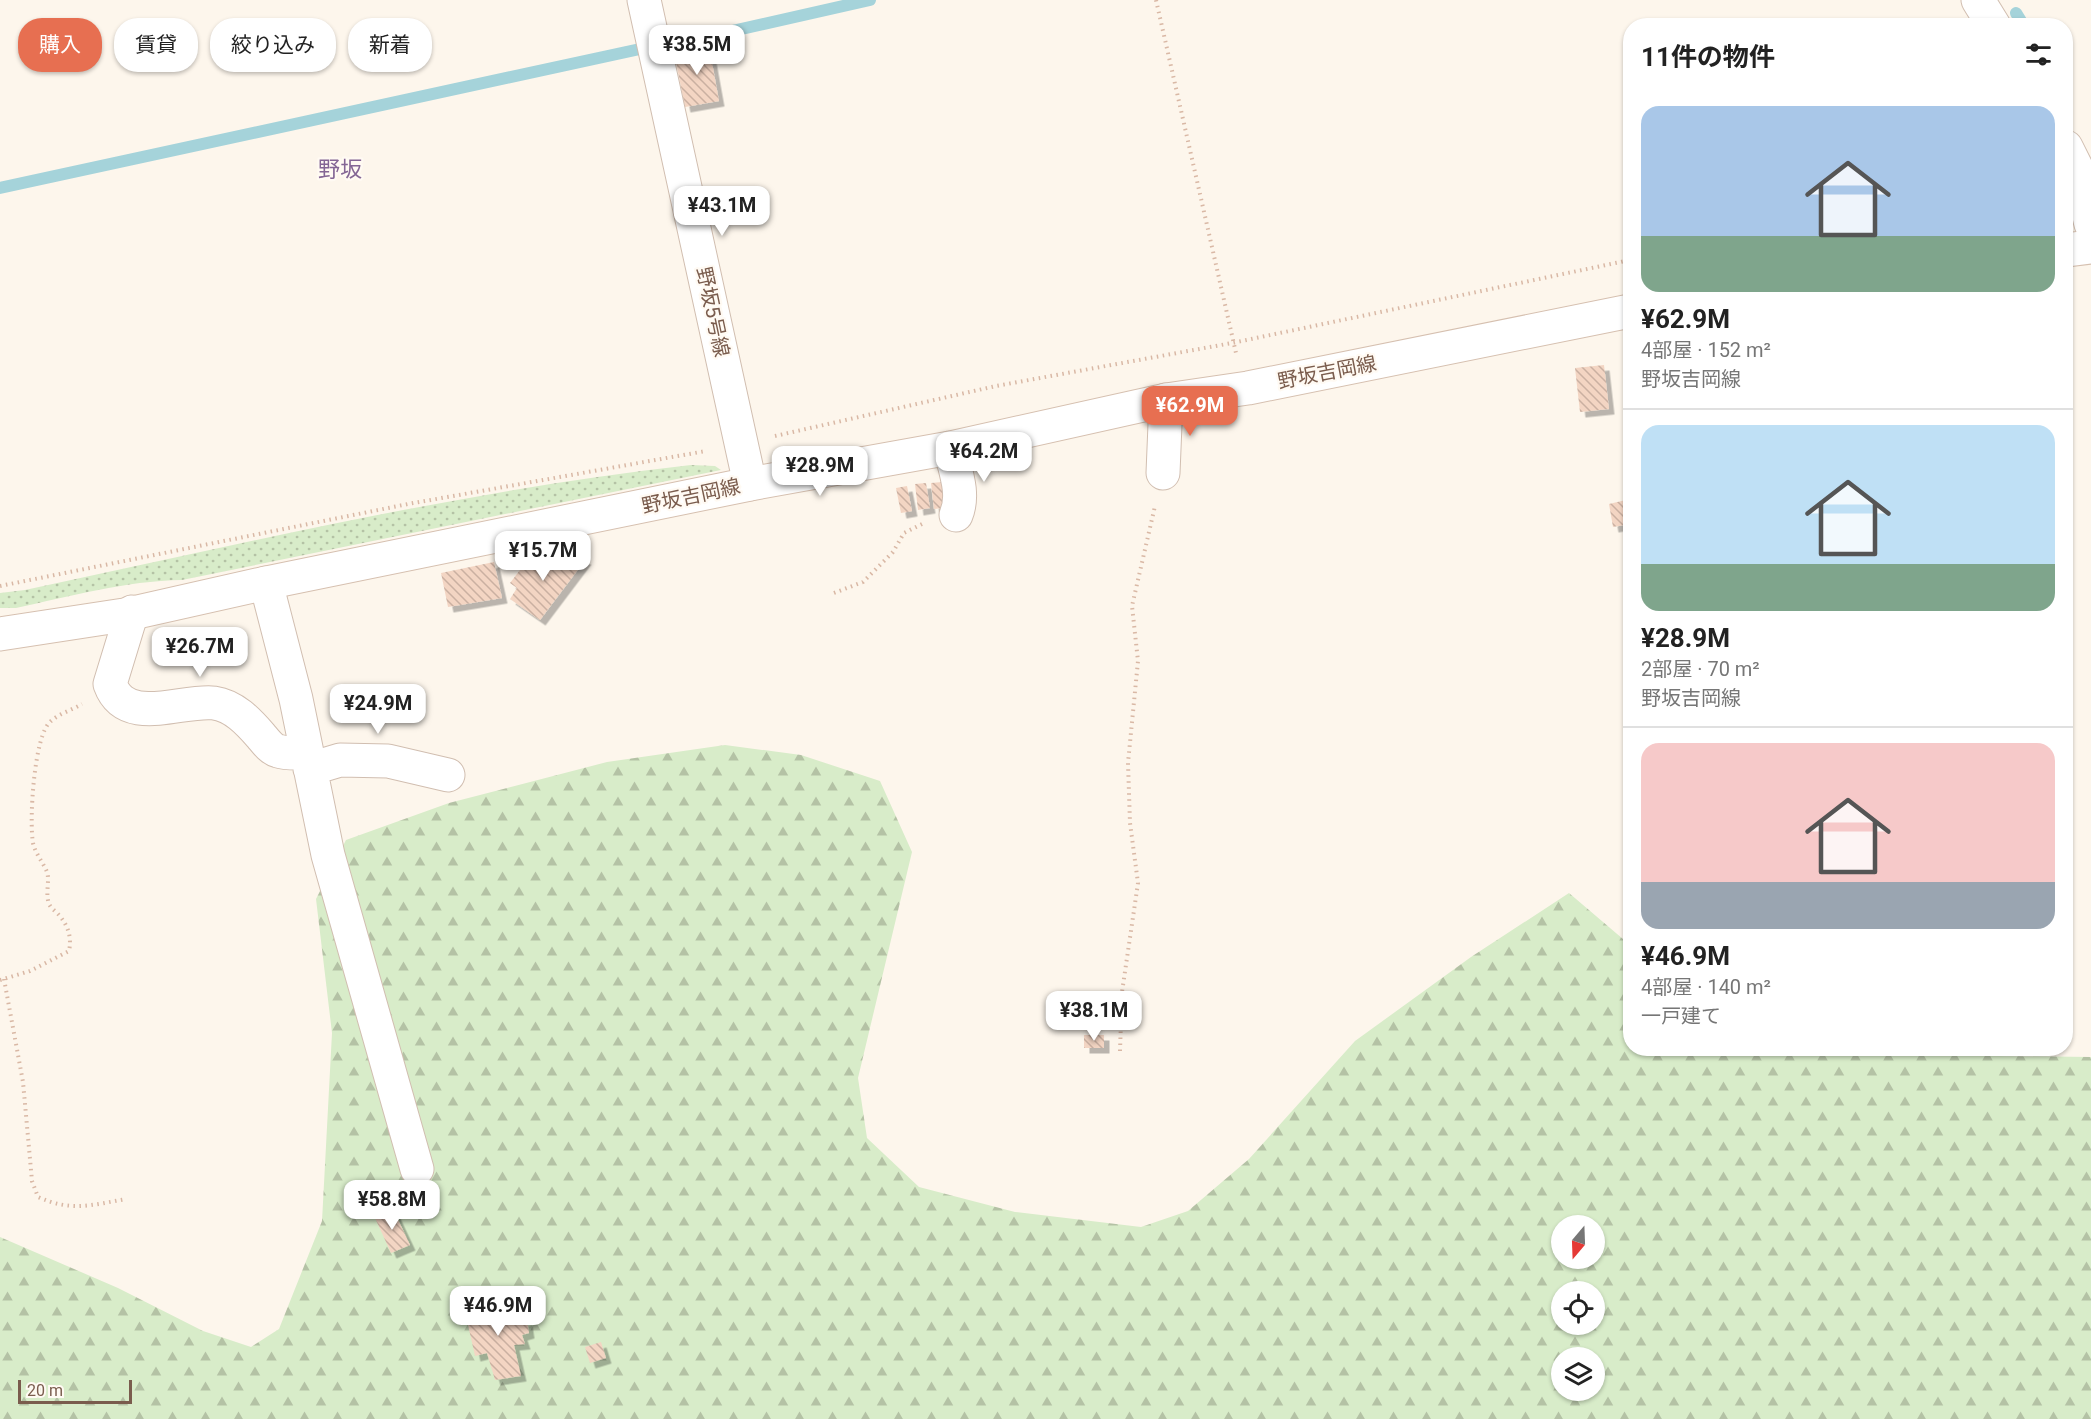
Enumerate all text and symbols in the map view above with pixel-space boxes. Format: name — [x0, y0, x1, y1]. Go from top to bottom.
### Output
chip: 購入 — [18, 18, 102, 72]
chip: 賃貸 — [114, 18, 198, 72]
chip: 絞り込み — [210, 18, 336, 72]
chip: 新着 — [348, 18, 432, 72]
pin: ¥38.5M — [648, 25, 746, 76]
text: ¥38.5M — [663, 32, 731, 56]
icon: filters — [2022, 38, 2055, 71]
text: 11件の物件 — [1641, 42, 1775, 72]
icon: home — [1794, 145, 1902, 253]
district label: 野坂 — [318, 157, 362, 182]
pin: ¥43.1M — [673, 186, 771, 237]
text: ¥43.1M — [688, 193, 756, 217]
street label: 野坂5号線 — [692, 265, 734, 359]
text: ¥62.9M — [1641, 304, 1730, 334]
text: 4部屋 · 152 m² — [1641, 338, 1771, 362]
street label: 野坂吉岡線 — [1276, 351, 1378, 393]
text: 野坂吉岡線 — [1641, 367, 1741, 391]
pin: ¥62.9M — [1141, 386, 1239, 437]
text: ¥62.9M — [1156, 393, 1224, 417]
pin: ¥64.2M — [935, 432, 1033, 483]
text: ¥64.2M — [950, 439, 1018, 463]
pin: ¥28.9M — [771, 446, 869, 497]
text: ¥28.9M — [786, 453, 854, 477]
icon: home — [1794, 464, 1902, 572]
street label: 野坂吉岡線 — [640, 474, 742, 518]
pin: ¥15.7M — [494, 531, 592, 582]
text: ¥15.7M — [509, 538, 577, 562]
text: ¥28.9M — [1641, 623, 1730, 653]
pin: ¥26.7M — [151, 627, 249, 678]
text: ¥26.7M — [166, 634, 234, 658]
text: 2部屋 · 70 m² — [1641, 657, 1760, 681]
pin: ¥24.9M — [329, 684, 427, 735]
text: 野坂吉岡線 — [1641, 686, 1741, 710]
text: ¥24.9M — [344, 691, 412, 715]
icon: home — [1794, 782, 1902, 890]
text: ¥46.9M — [1641, 941, 1730, 971]
text: 4部屋 · 140 m² — [1641, 975, 1771, 999]
pin: ¥38.1M — [1045, 991, 1143, 1042]
text: ¥38.1M — [1060, 998, 1128, 1022]
text: 一戸建て — [1641, 1004, 1721, 1028]
pin: ¥58.8M — [343, 1180, 441, 1231]
text: ¥58.8M — [358, 1187, 426, 1211]
north arrow — [1551, 1215, 1605, 1269]
map controls — [1551, 1215, 1605, 1401]
button: locate — [1551, 1281, 1605, 1335]
pin: ¥46.9M — [449, 1286, 547, 1337]
text: ¥46.9M — [464, 1293, 532, 1317]
button: layers — [1551, 1347, 1605, 1401]
scale bar — [18, 1377, 132, 1404]
text: 20 m — [27, 1381, 63, 1400]

